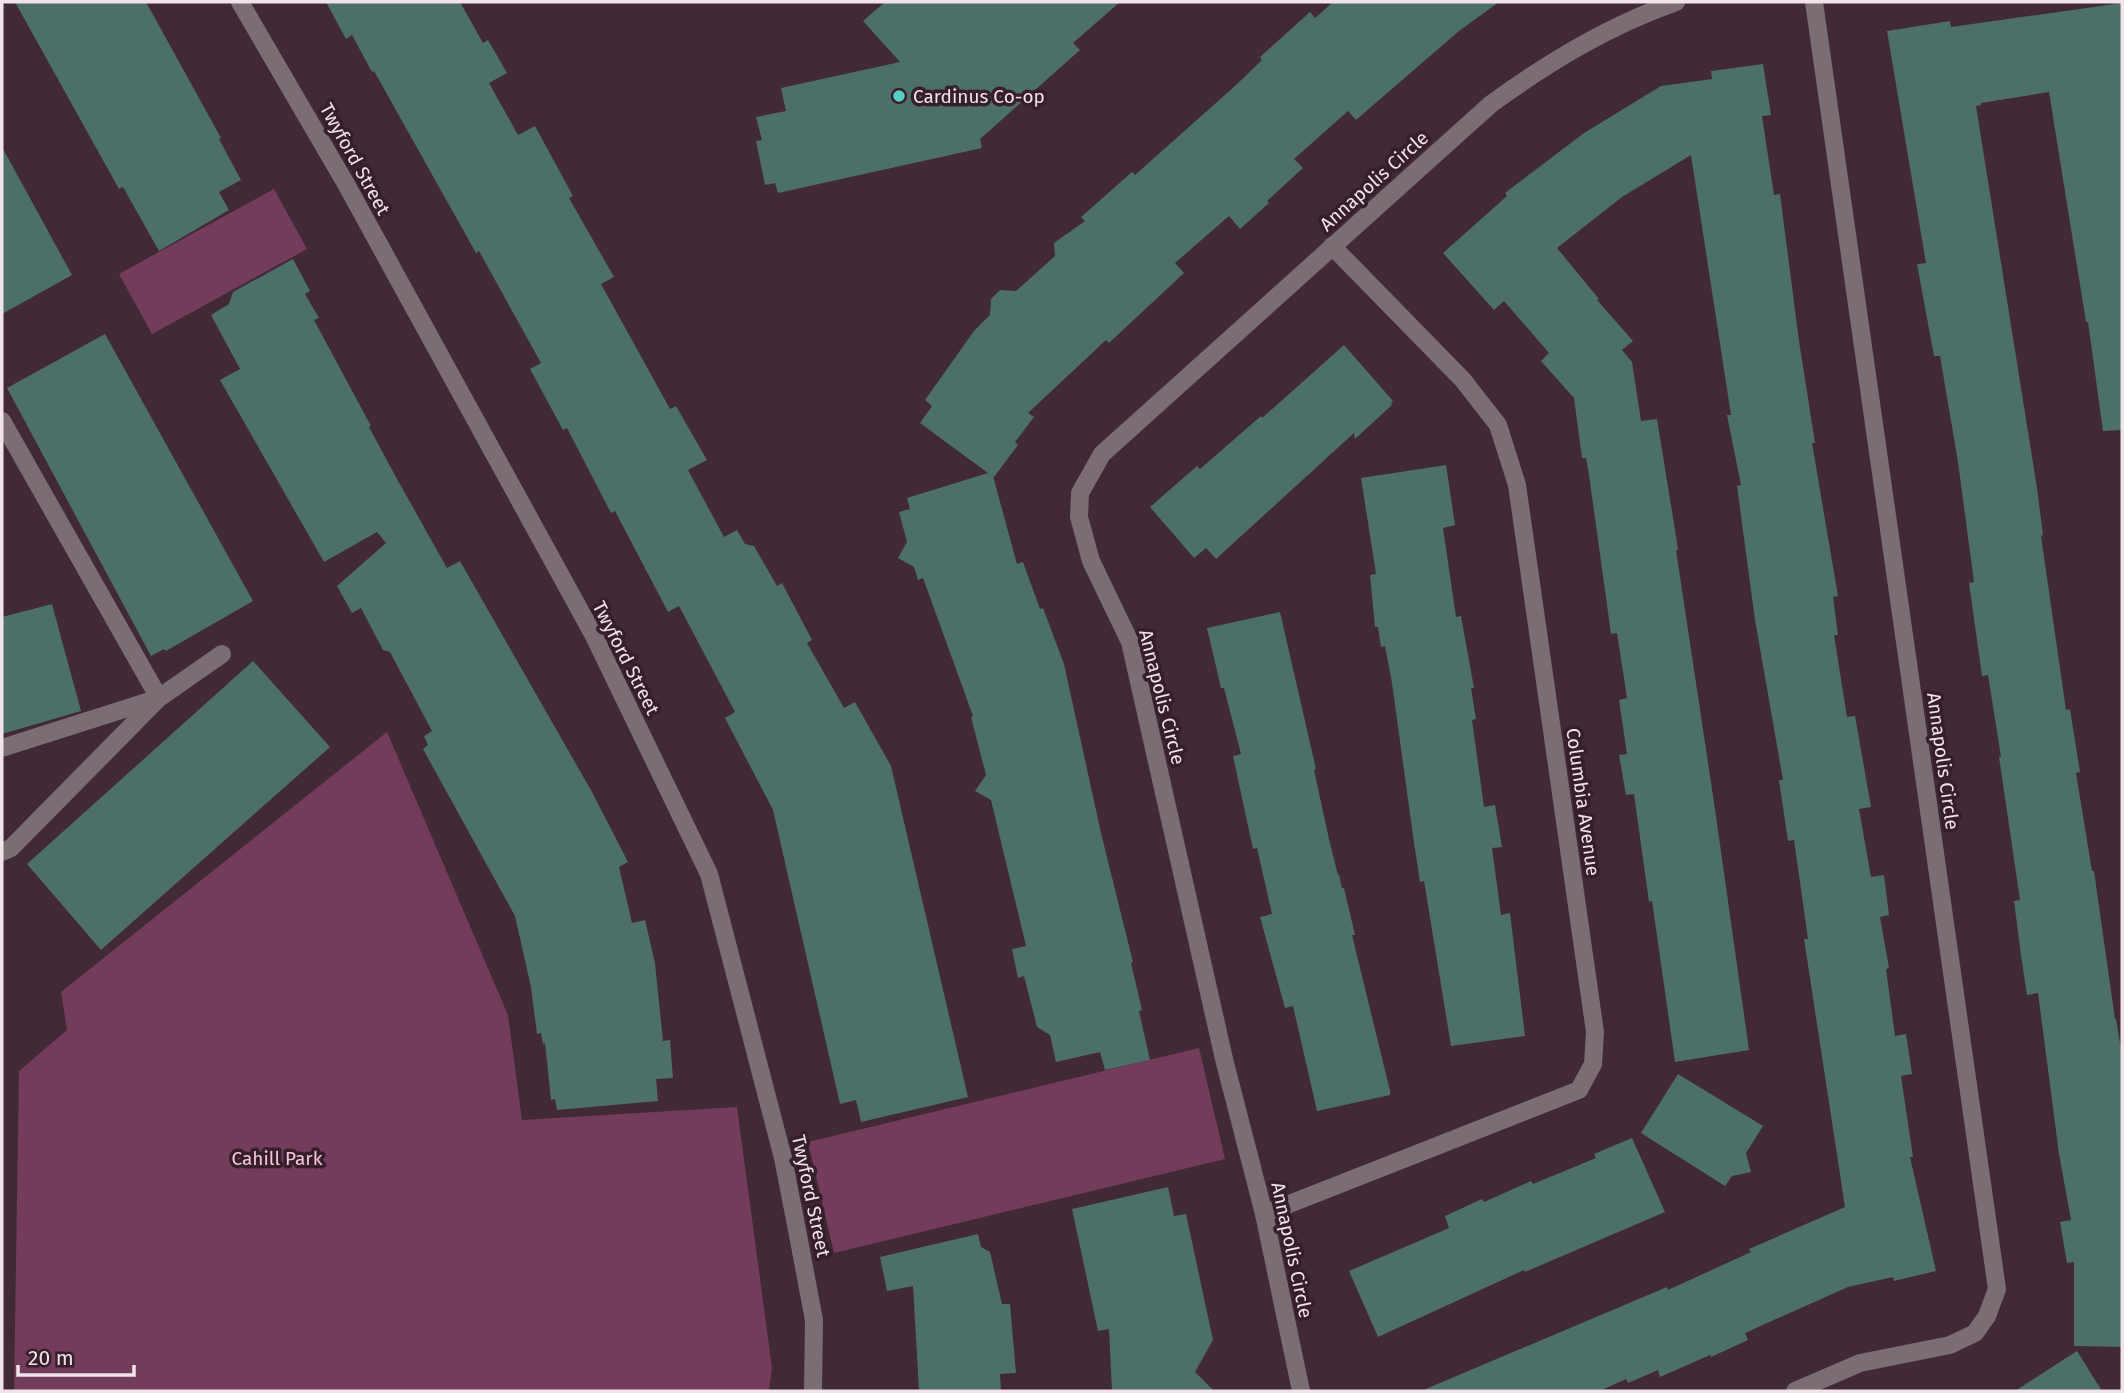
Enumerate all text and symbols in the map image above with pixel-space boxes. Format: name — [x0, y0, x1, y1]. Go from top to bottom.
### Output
place label: Cardinus Co-op — [913, 85, 1045, 108]
marker: Cardinus Co-op — [891, 88, 907, 104]
street label: Twyford Street — [315, 99, 395, 219]
street label: Annapolis Circle — [1315, 126, 1433, 236]
street label: Twyford Street — [588, 597, 665, 719]
street label: Annapolis Circle — [1134, 627, 1190, 767]
street label: Annapolis Circle — [1922, 691, 1964, 831]
street label: Columbia Avenue — [1561, 726, 1605, 878]
street label: Twyford Street — [787, 1133, 835, 1259]
park label: Cahill Park — [232, 1147, 323, 1170]
street label: Annapolis Circle — [1266, 1180, 1318, 1320]
scale bar — [18, 1334, 133, 1378]
text: 20 m — [28, 1345, 74, 1371]

